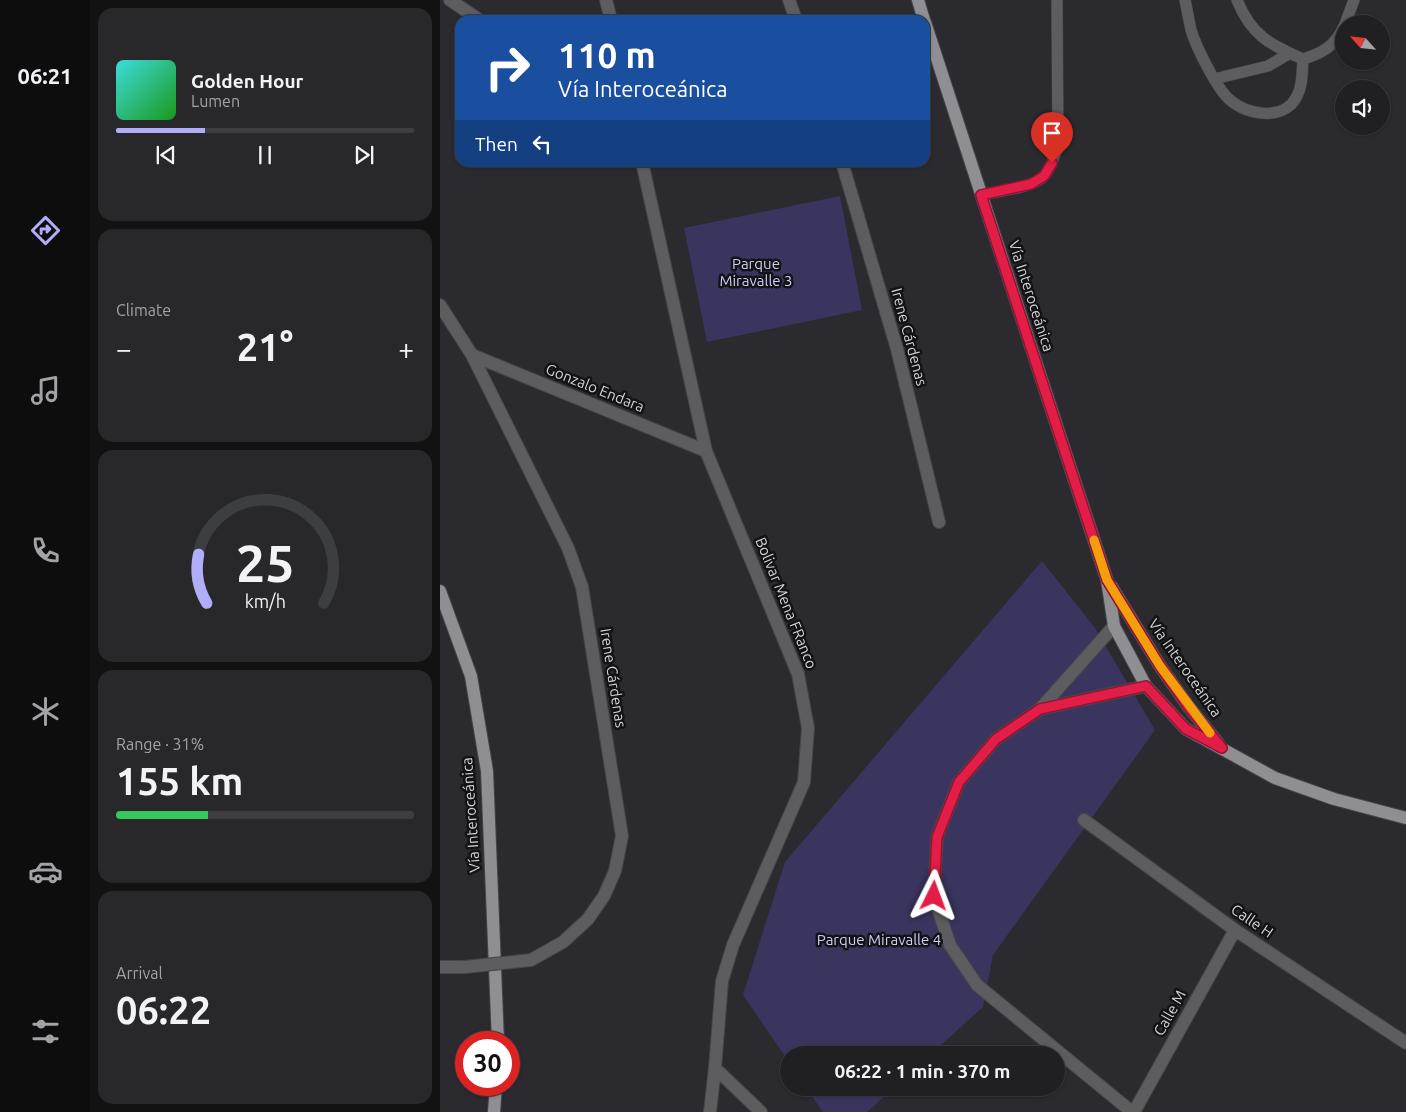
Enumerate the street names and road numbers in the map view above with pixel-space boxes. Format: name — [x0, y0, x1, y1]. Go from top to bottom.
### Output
street label: Vía Interoceánica — [1006, 238, 1057, 353]
street label: Irene Cárdenas — [888, 286, 931, 388]
street label: Gonzalo Endara — [543, 360, 647, 415]
street label: Bolivar Mena FRanco — [752, 535, 821, 671]
street label: Vía Interoceánica — [1145, 616, 1226, 720]
street label: Irene Cárdenas — [597, 627, 630, 729]
street label: Vía Interoceánica — [458, 757, 483, 873]
street label: Calle H — [1228, 900, 1276, 941]
street label: Calle M — [1150, 987, 1189, 1039]

